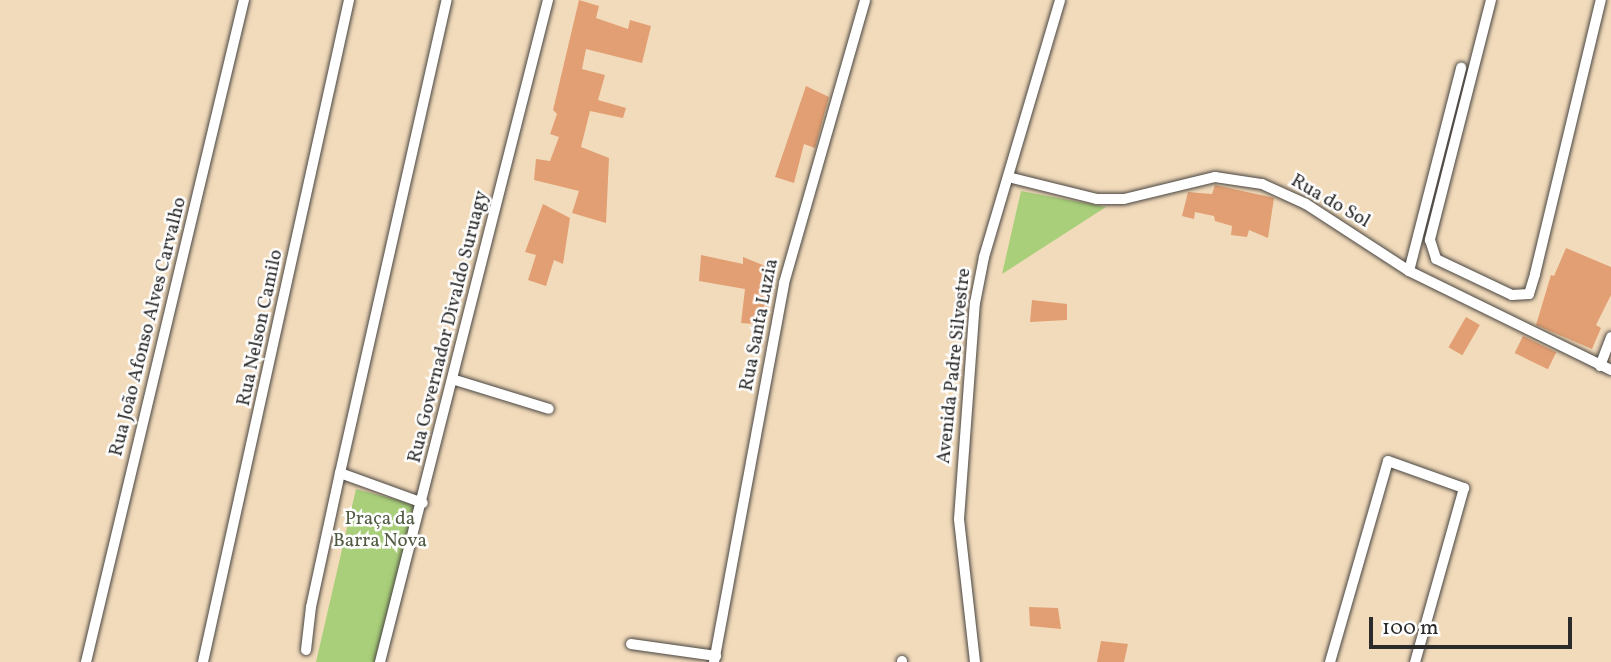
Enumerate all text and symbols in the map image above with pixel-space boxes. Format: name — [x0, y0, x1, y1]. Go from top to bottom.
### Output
street label: Rua do Sol — [1286, 170, 1374, 234]
street label: Rua Governador Divaldo Suruagy — [404, 189, 494, 465]
street label: Rua João Afonso Alves Carvalho — [106, 195, 192, 459]
street label: Rua Nelson Camilo — [233, 248, 289, 408]
street label: Rua Santa Luzia — [736, 257, 784, 393]
street label: Avenida Padre Silvestre — [933, 267, 977, 465]
park label: Praça da Barra Nova — [333, 509, 427, 553]
scale bar — [1373, 602, 1576, 646]
text: 100 m — [1382, 614, 1439, 643]

